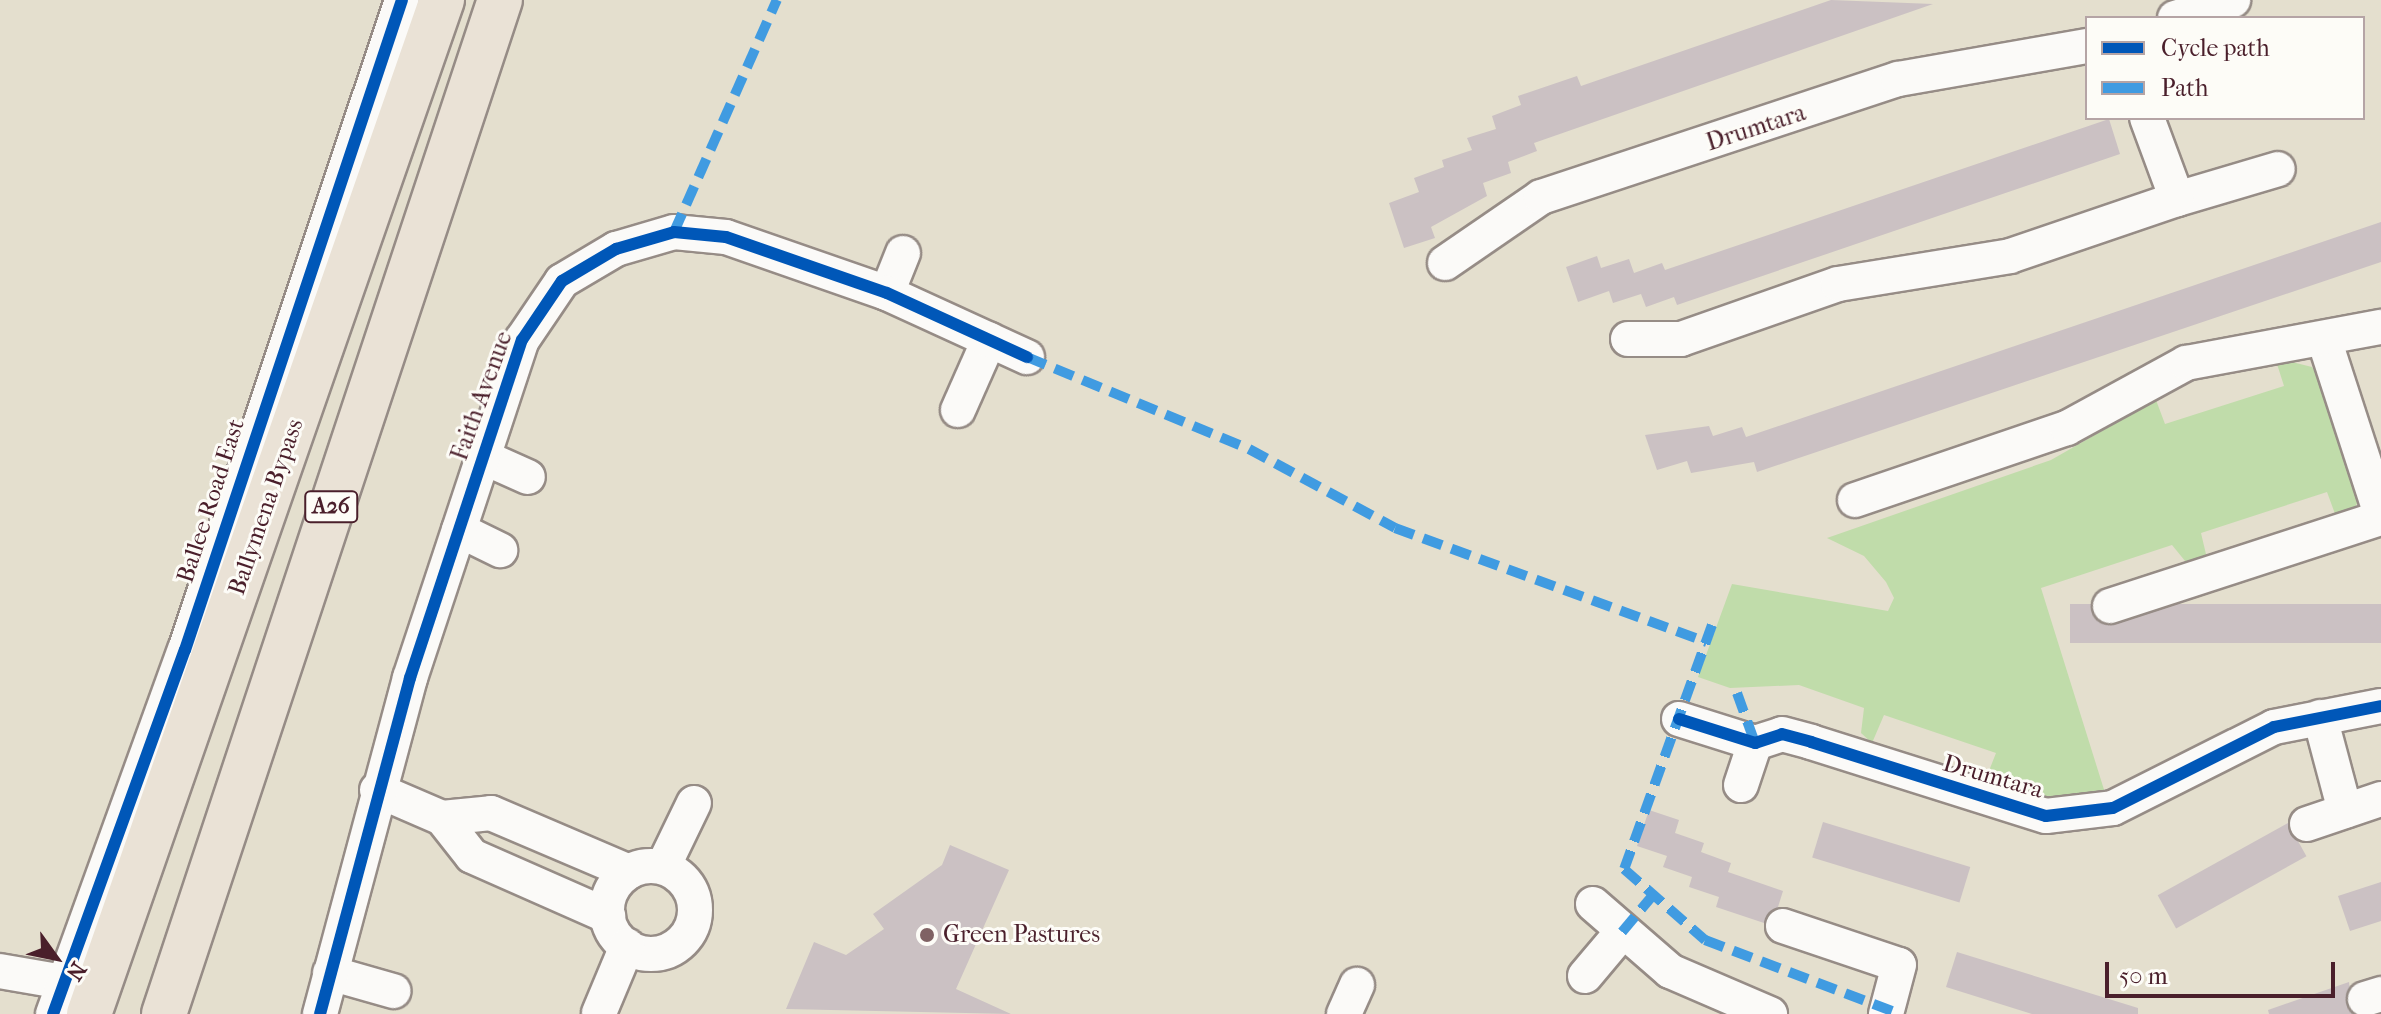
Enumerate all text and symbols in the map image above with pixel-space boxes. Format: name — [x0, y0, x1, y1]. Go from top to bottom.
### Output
legend — [2085, 16, 2365, 120]
text: Cycle path — [2161, 34, 2270, 62]
text: Path — [2161, 74, 2208, 102]
street label: Drumtara — [1703, 98, 1809, 158]
street label: Faith Avenue — [445, 327, 519, 465]
street label: Ballymena Bypass — [222, 415, 310, 599]
street label: Ballee Road East — [171, 416, 251, 586]
road number: A26 — [303, 489, 359, 525]
street label: Drumtara — [1940, 749, 2046, 805]
north arrow — [16, 918, 96, 998]
place label: Green Pastures — [943, 921, 1100, 949]
marker: Green Pastures — [918, 926, 936, 944]
scale bar — [2109, 946, 2339, 996]
text: N — [61, 957, 92, 985]
text: 50 m — [2119, 962, 2168, 990]

